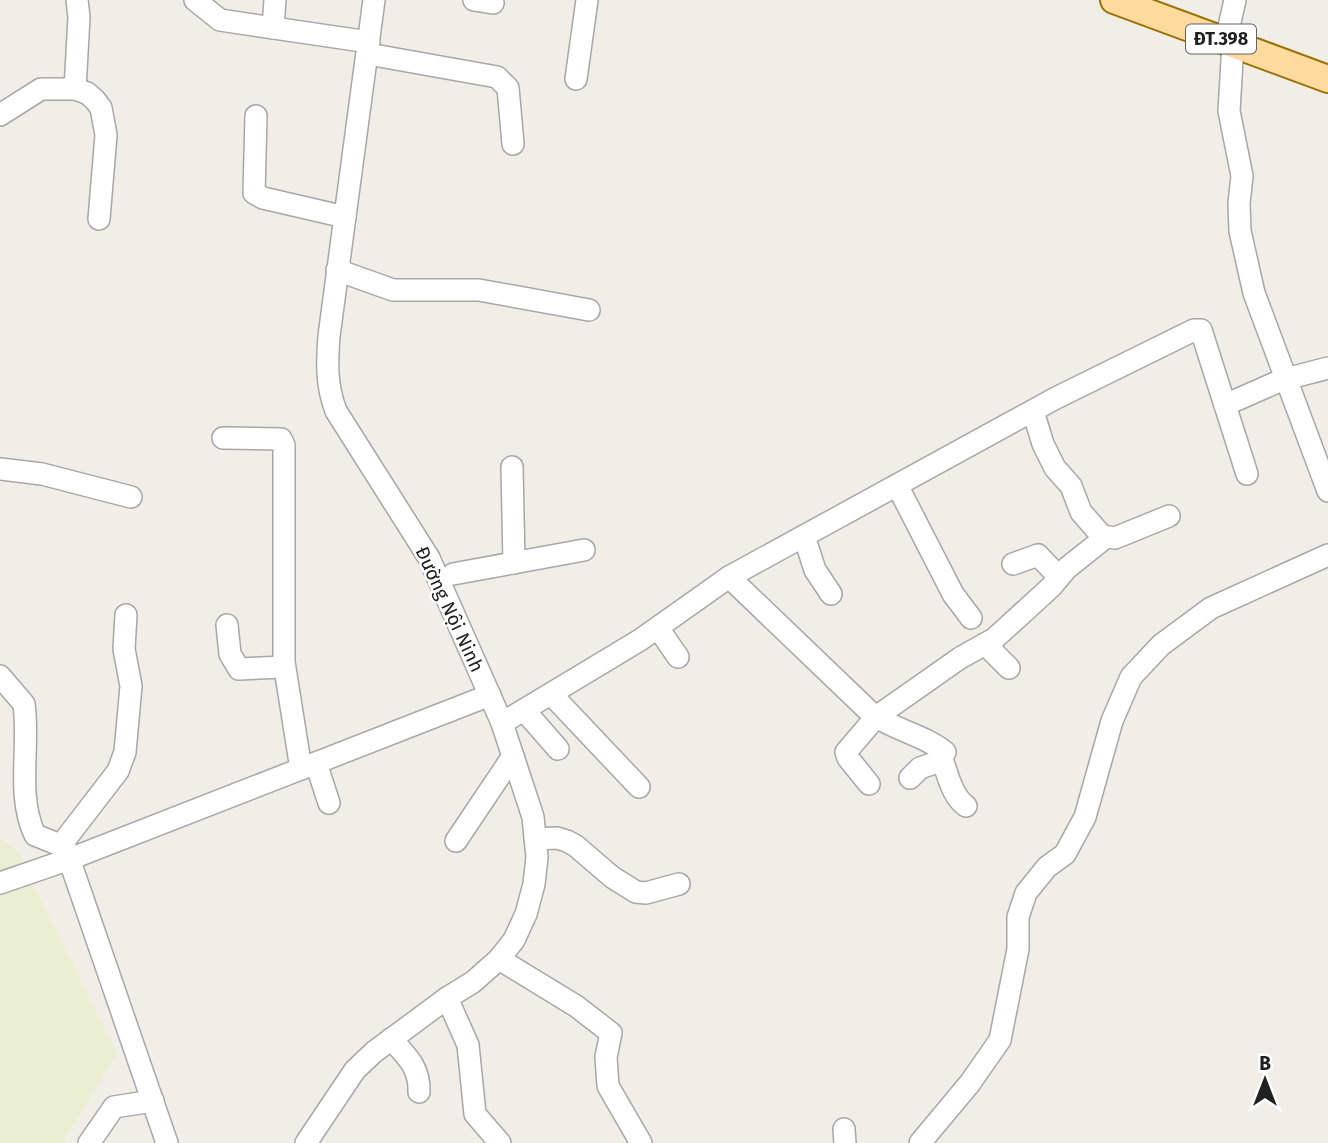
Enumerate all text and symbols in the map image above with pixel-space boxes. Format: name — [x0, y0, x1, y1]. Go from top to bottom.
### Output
road number: ĐT.398 — [1186, 24, 1256, 54]
street label: Đường Nội Ninh — [410, 543, 489, 676]
north arrow — [1230, 1045, 1300, 1115]
text: B — [1259, 1052, 1271, 1075]

